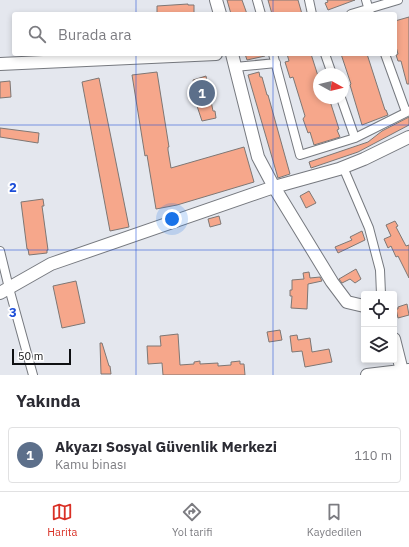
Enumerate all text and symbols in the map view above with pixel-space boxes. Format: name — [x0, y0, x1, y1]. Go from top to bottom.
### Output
search box — [12, 12, 397, 56]
icon: search — [26, 23, 48, 45]
text: Burada ara — [58, 25, 132, 44]
north arrow — [313, 68, 349, 104]
pin: 1 — [189, 78, 215, 108]
text: 2 — [9, 179, 17, 196]
your location — [162, 209, 182, 229]
map controls — [361, 291, 397, 363]
button: locate — [361, 291, 397, 327]
text: 3 — [9, 304, 17, 321]
button: layers — [361, 327, 397, 363]
scale bar — [12, 347, 71, 366]
text: 50 m — [18, 349, 43, 363]
text: Yakında — [16, 390, 80, 412]
text: Akyazı Sosyal Güvenlik Merkezi — [55, 437, 277, 456]
text: 1 — [26, 447, 34, 464]
text: 110 m — [354, 447, 392, 464]
text: Kamu binası — [55, 456, 127, 473]
tab: Harita — [47, 501, 77, 539]
tab: Yol tarifi — [172, 501, 212, 539]
tab: Kaydedilen — [307, 501, 362, 539]

